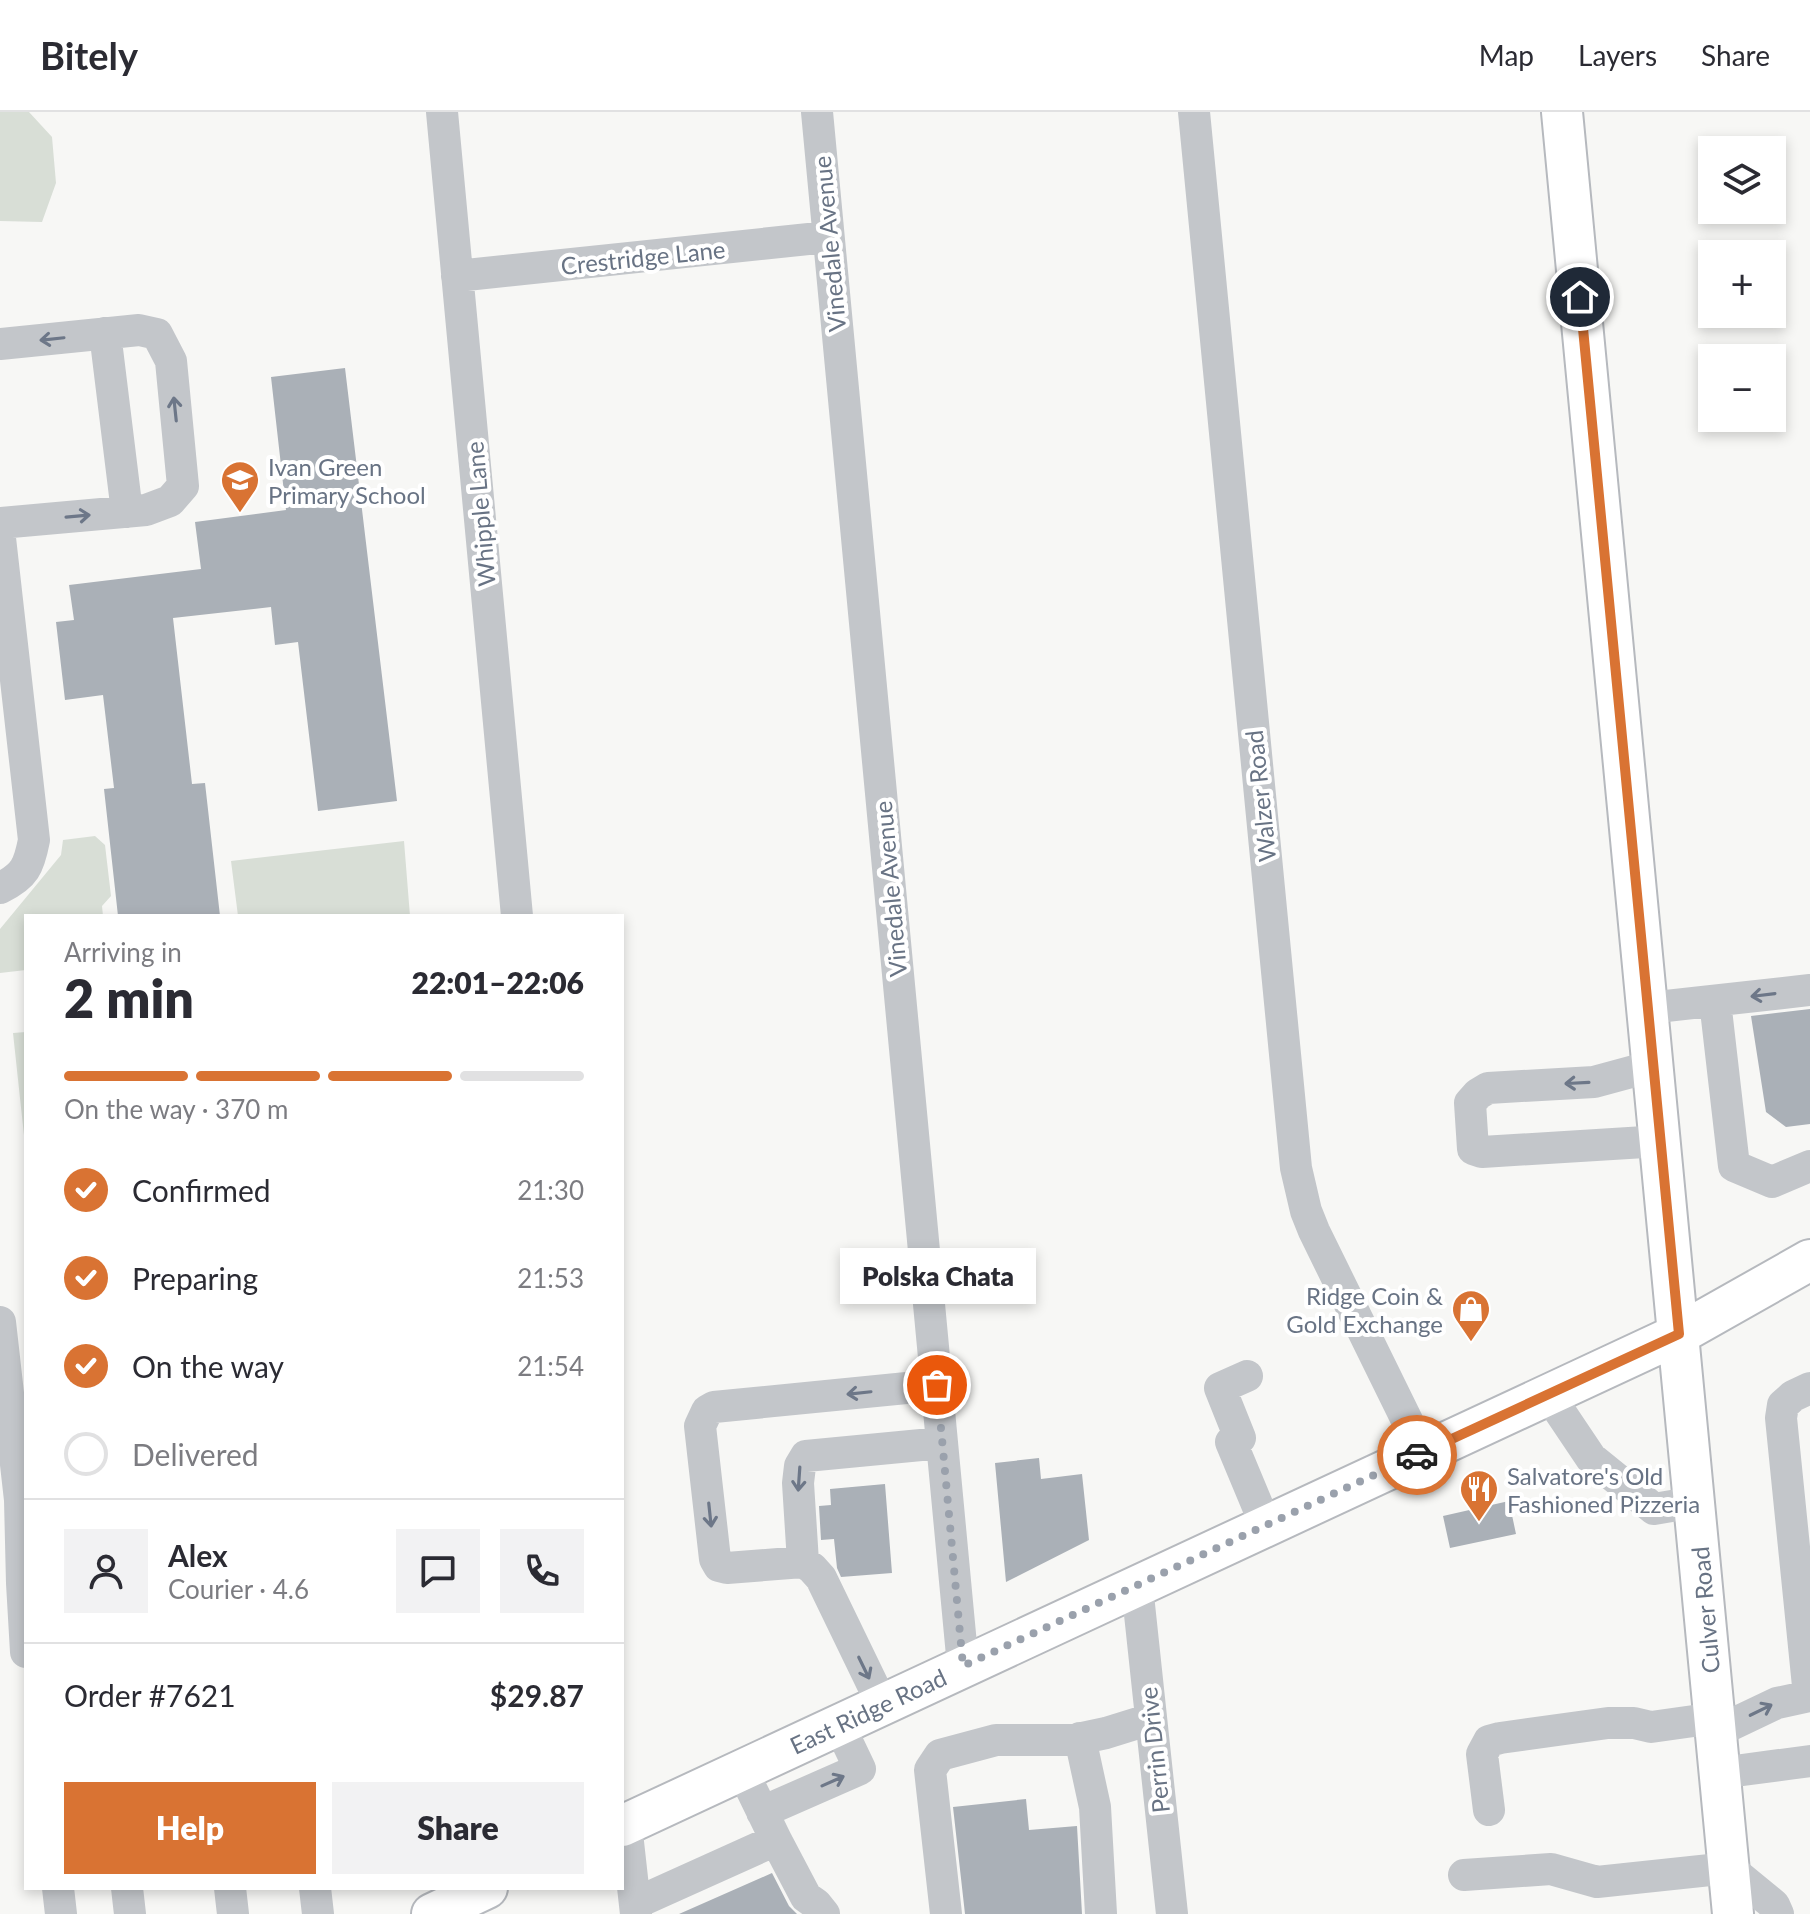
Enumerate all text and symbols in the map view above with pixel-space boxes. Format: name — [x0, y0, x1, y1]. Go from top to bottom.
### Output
text: Bitely — [40, 32, 138, 78]
text: Map — [1479, 38, 1534, 72]
text: Layers — [1578, 38, 1657, 72]
text: Share — [1701, 38, 1770, 72]
map controls — [1698, 136, 1786, 432]
button: layers — [1698, 136, 1786, 224]
street label: Vinedale Avenue — [807, 155, 851, 333]
street label: Crestridge Lane — [559, 234, 727, 280]
button: + — [1698, 240, 1786, 328]
pin — [1546, 263, 1614, 331]
icon: home — [1558, 275, 1602, 319]
one-way arrow — [39, 331, 66, 346]
button: − — [1698, 344, 1786, 432]
one-way arrow — [167, 396, 182, 423]
street label: Whipple Lane — [459, 440, 501, 588]
place label: Ivan Green Primary School — [268, 452, 426, 509]
school or university icon: Ivan Green Primary School — [219, 459, 261, 514]
one-way arrow — [64, 509, 91, 524]
street label: Walzer Road — [1239, 729, 1281, 863]
street label: Vinedale Avenue — [868, 800, 912, 978]
text: Arriving in — [64, 936, 182, 968]
text: 22:01–22:06 — [411, 964, 584, 1000]
text: 2 min — [64, 967, 194, 1029]
one-way arrow — [1750, 988, 1776, 1003]
one-way arrow — [1564, 1076, 1591, 1091]
text: On the way · 370 m — [64, 1093, 288, 1125]
icon: check — [64, 1168, 108, 1212]
text: Confirmed — [132, 1172, 271, 1208]
text: 21:30 — [517, 1174, 584, 1206]
callout: Polska Chata — [839, 1249, 1035, 1305]
icon: check — [64, 1256, 108, 1300]
text: Preparing — [132, 1260, 258, 1296]
text: Polska Chata — [862, 1260, 1014, 1292]
text: 21:53 — [517, 1262, 584, 1294]
place label: Ridge Coin & Gold Exchange — [1286, 1281, 1443, 1338]
shop icon: Ridge Coin & Gold Exchange — [1450, 1288, 1492, 1343]
icon: check — [64, 1344, 108, 1388]
text: On the way — [132, 1348, 284, 1384]
text: 21:54 — [517, 1350, 584, 1382]
pin — [903, 1351, 971, 1419]
icon: bag — [915, 1363, 959, 1407]
one-way arrow — [846, 1385, 873, 1400]
courier — [1377, 1415, 1457, 1495]
icon: car — [1395, 1433, 1439, 1477]
text: Delivered — [132, 1436, 259, 1472]
place label: Salvatore's Old Fashioned Pizzeria — [1507, 1461, 1700, 1518]
one-way arrow — [791, 1466, 806, 1492]
restaurant icon: Salvatore's Old Fashioned Pizzeria — [1458, 1468, 1500, 1523]
one-way arrow — [703, 1502, 718, 1527]
button: person — [64, 1529, 148, 1613]
button: chat — [396, 1529, 480, 1613]
button: phone — [500, 1529, 584, 1613]
text: Alex — [168, 1537, 228, 1573]
street label: Culver Road — [1685, 1545, 1725, 1675]
text: Courier · 4.6 — [168, 1573, 309, 1605]
one-way arrow — [857, 1655, 873, 1679]
street label: East Ridge Road — [785, 1662, 951, 1760]
text: Order #7621 — [64, 1677, 236, 1713]
text: $29.87 — [490, 1677, 584, 1713]
street label: Perrin Drive — [1133, 1686, 1175, 1814]
one-way arrow — [1749, 1702, 1773, 1717]
one-way arrow — [820, 1772, 845, 1787]
button: Help — [64, 1782, 316, 1874]
button: Share — [332, 1782, 584, 1874]

